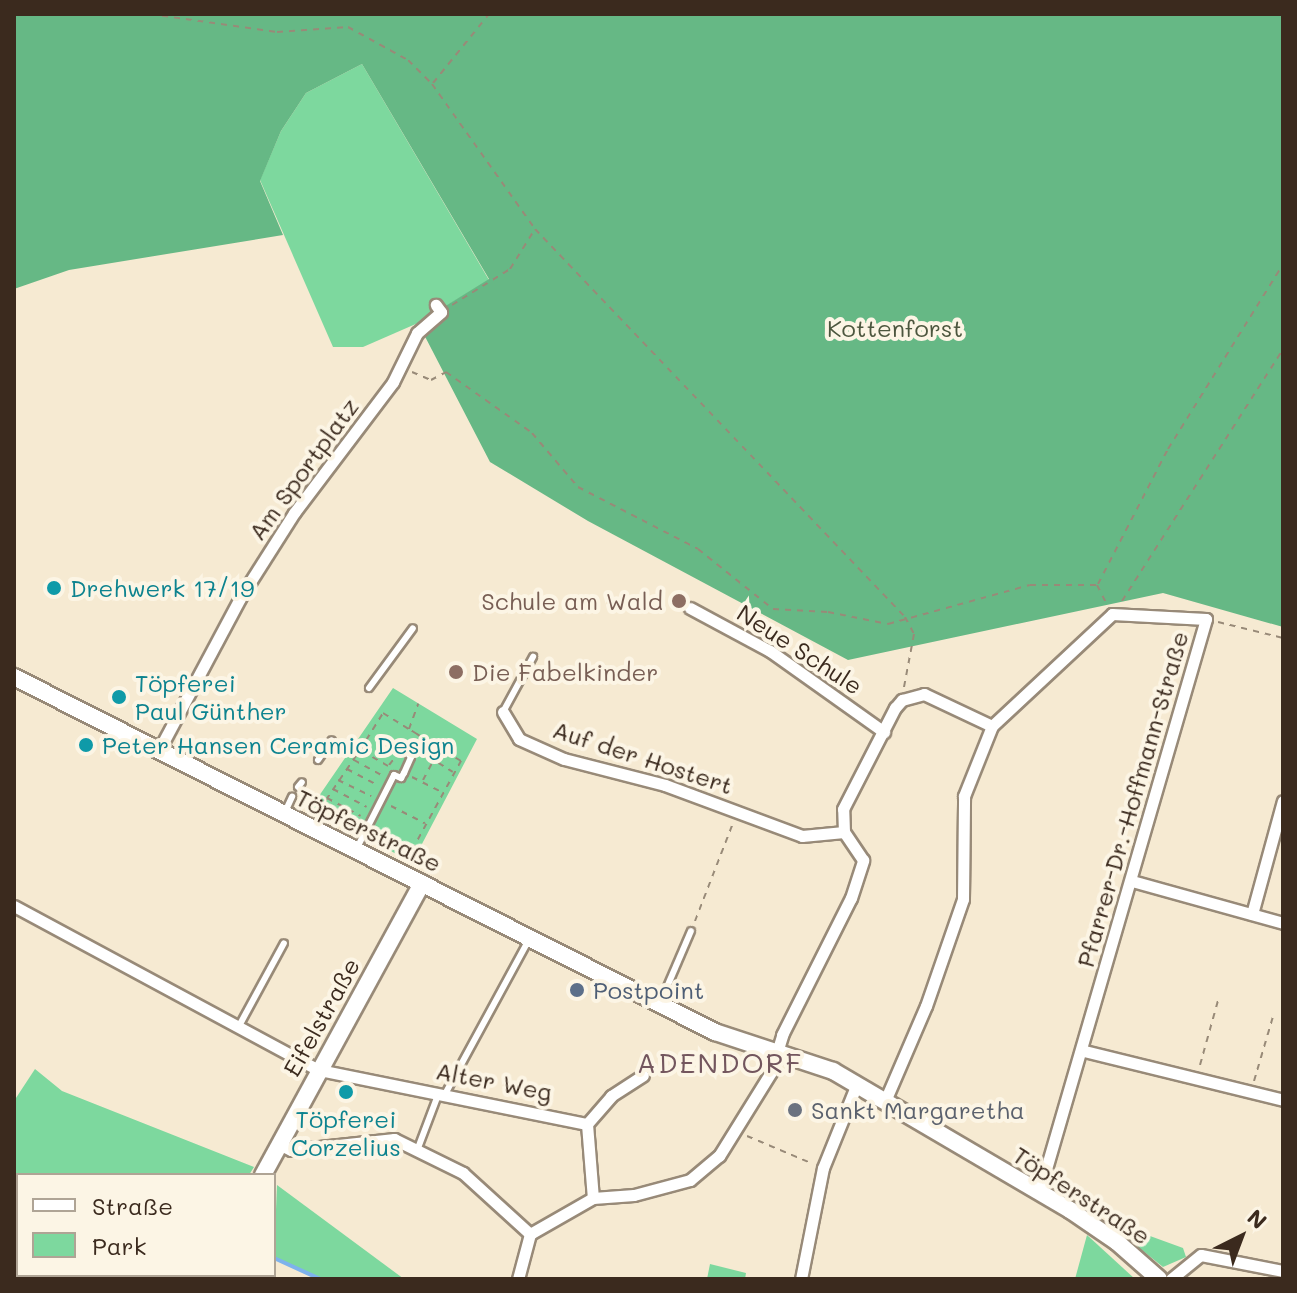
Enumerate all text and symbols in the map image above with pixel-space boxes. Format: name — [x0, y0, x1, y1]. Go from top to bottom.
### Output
park label: Kottenforst — [827, 314, 963, 342]
street label: Am Sportplatz — [242, 392, 364, 546]
place label: Drehwerk 17/19 — [70, 574, 254, 602]
marker: Drehwerk 17/19 — [45, 579, 63, 597]
place label: Schule am Wald — [481, 587, 663, 615]
marker: Schule am Wald — [670, 592, 688, 610]
street label: Neue Schule — [732, 598, 868, 700]
street label: Pfarrer-Dr.-Hoffmann-Straße — [1070, 628, 1194, 970]
place label: Die Fabelkinder — [472, 658, 658, 686]
marker: Die Fabelkinder — [447, 663, 465, 681]
place label: Töpferei Paul Günther — [135, 669, 287, 725]
marker: Töpferei Paul Günther — [110, 688, 128, 706]
street label: Auf der Hostert — [549, 714, 737, 800]
place label: Peter Hansen Ceramic Design — [102, 731, 454, 759]
marker: Peter Hansen Ceramic Design — [77, 736, 95, 754]
street label: Töpferstraße — [292, 782, 446, 878]
street label: Eifelstraße — [277, 953, 365, 1081]
place label: Postpoint — [593, 976, 704, 1004]
marker: Postpoint — [568, 981, 586, 999]
district label: ADENDORF — [637, 1045, 803, 1079]
street label: Alter Weg — [434, 1056, 554, 1106]
marker: Töpferei Corzelius — [337, 1083, 355, 1101]
place label: Sankt Margaretha — [811, 1096, 1025, 1124]
marker: Sankt Margaretha — [786, 1101, 804, 1119]
place label: Töpferei Corzelius — [291, 1105, 401, 1161]
street label: Töpferstraße — [1008, 1140, 1156, 1250]
legend — [16, 1173, 276, 1277]
text: Straße — [92, 1190, 173, 1221]
north arrow — [1201, 1197, 1281, 1277]
text: N — [1241, 1202, 1273, 1235]
text: Park — [92, 1230, 146, 1261]

